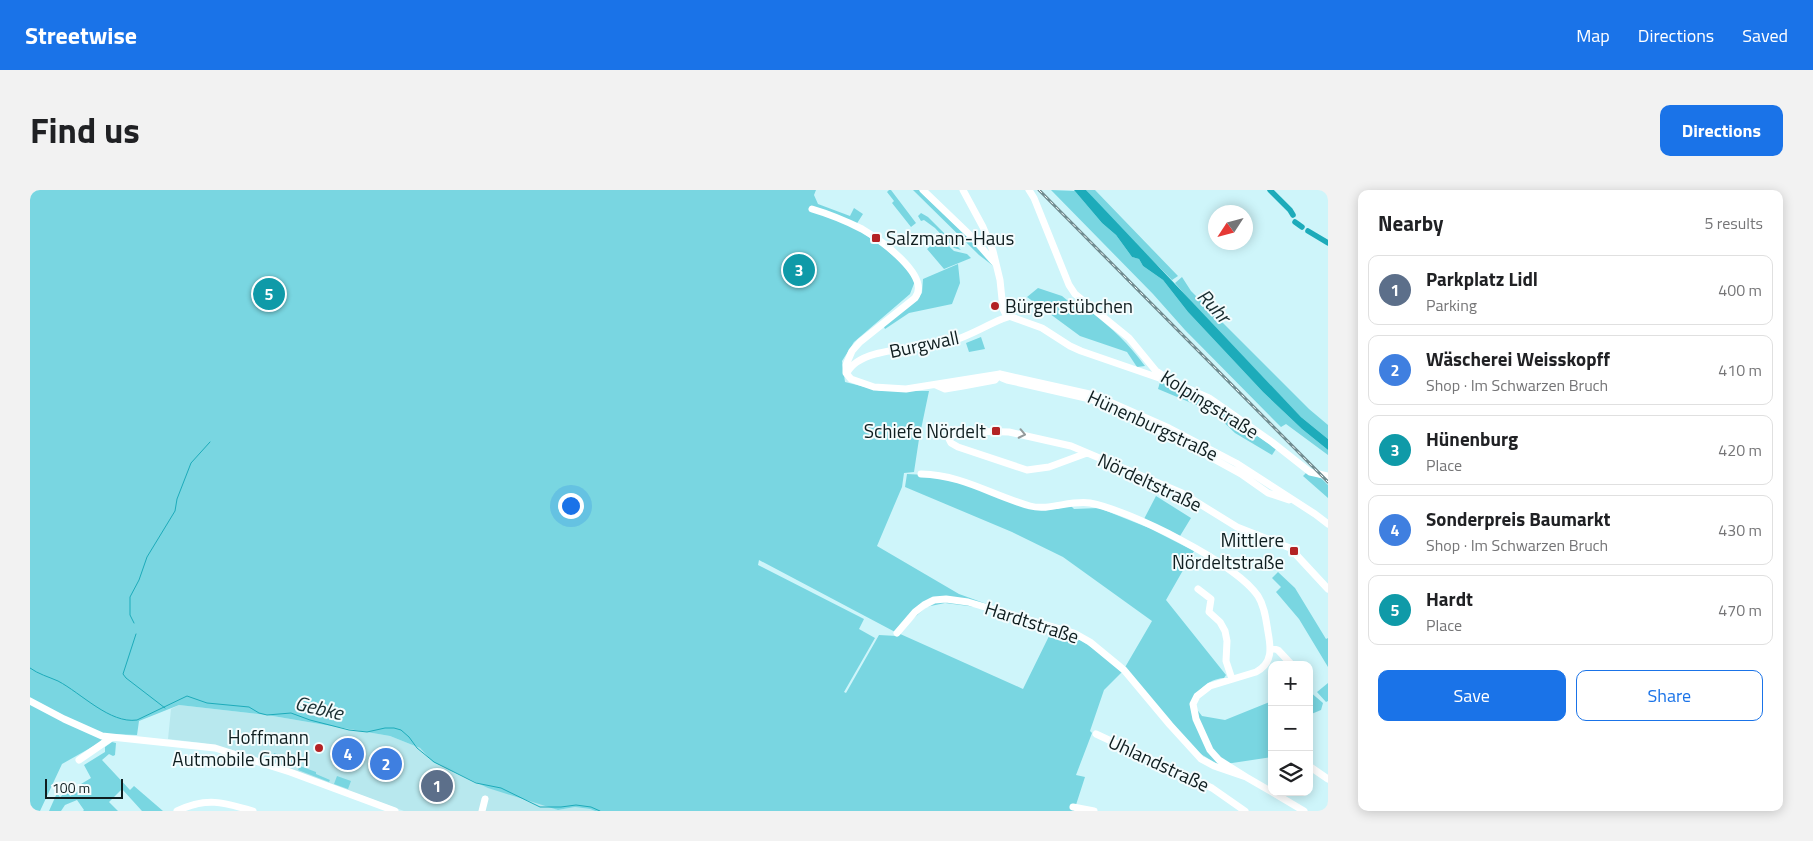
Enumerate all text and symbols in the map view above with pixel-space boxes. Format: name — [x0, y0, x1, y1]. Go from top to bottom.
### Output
text: Streetwise — [25, 17, 137, 53]
text: Map — [1576, 22, 1610, 49]
text: Directions — [1638, 22, 1714, 49]
text: Saved — [1742, 22, 1788, 49]
text: Find us — [30, 103, 140, 157]
button: Directions — [1660, 105, 1783, 156]
north arrow — [1208, 205, 1253, 250]
text: Nearby — [1378, 207, 1443, 239]
text: 5 results — [1704, 211, 1763, 235]
place label: Salzmann-Haus — [886, 223, 1014, 252]
marker: Salzmann-Haus — [870, 232, 882, 244]
pin: 3 — [783, 251, 815, 289]
text: Parkplatz Lidl — [1426, 264, 1538, 293]
pin: 5 — [253, 275, 285, 313]
text: 1 — [1391, 278, 1399, 302]
text: 400 m — [1718, 278, 1762, 302]
water label: Ruhr — [1190, 281, 1240, 332]
place label: Bürgerstübchen — [1005, 291, 1133, 320]
text: Parking — [1426, 293, 1477, 317]
marker: Bürgerstübchen — [989, 300, 1001, 312]
street label: Burgwall — [886, 322, 961, 365]
text: Wäscherei Weisskopff — [1426, 344, 1610, 373]
text: 2 — [1391, 358, 1399, 382]
text: 410 m — [1718, 358, 1762, 382]
street label: Kolpingstraße — [1155, 362, 1265, 445]
text: Shop · Im Schwarzen Bruch — [1426, 373, 1608, 397]
street label: Hünenburgstraße — [1083, 382, 1223, 468]
place label: Schiefe Nördelt — [864, 416, 986, 445]
text: Hünenburg — [1426, 424, 1518, 453]
marker: Schiefe Nördelt — [990, 425, 1002, 437]
one-way arrow — [1018, 428, 1027, 439]
text: 3 — [1391, 438, 1399, 462]
text: 420 m — [1718, 438, 1762, 462]
street label: Nördeltstraße — [1093, 445, 1207, 518]
text: Place — [1426, 453, 1462, 477]
your location — [558, 493, 584, 519]
text: Sonderpreis Baumarkt — [1426, 504, 1611, 533]
text: 4 — [1391, 518, 1399, 542]
text: 430 m — [1718, 518, 1762, 542]
place label: Mittlere Nördeltstraße — [1172, 525, 1284, 576]
text: Shop · Im Schwarzen Bruch — [1426, 533, 1608, 557]
marker: Mittlere Nördeltstraße — [1288, 545, 1300, 557]
text: Hardt — [1426, 584, 1473, 613]
street label: Hardtstraße — [981, 593, 1083, 650]
text: 5 — [1391, 598, 1399, 622]
text: 470 m — [1718, 598, 1762, 622]
text: Place — [1426, 613, 1462, 637]
map controls — [1268, 661, 1313, 796]
button: + — [1268, 661, 1313, 706]
button: Save — [1378, 670, 1566, 721]
button: Share — [1576, 670, 1763, 721]
water label: Gebke — [292, 687, 348, 728]
button: − — [1268, 706, 1313, 751]
place label: Hoffmann Autmobile GmbH — [172, 722, 309, 773]
street label: Uhlandstraße — [1104, 726, 1215, 799]
pin: 4 — [332, 735, 364, 773]
marker: Hoffmann Autmobile GmbH — [313, 742, 325, 754]
pin: 2 — [370, 745, 402, 783]
button: layers — [1268, 751, 1313, 796]
pin: 1 — [421, 767, 453, 805]
scale bar — [45, 776, 122, 799]
text: 100 m — [52, 777, 90, 798]

